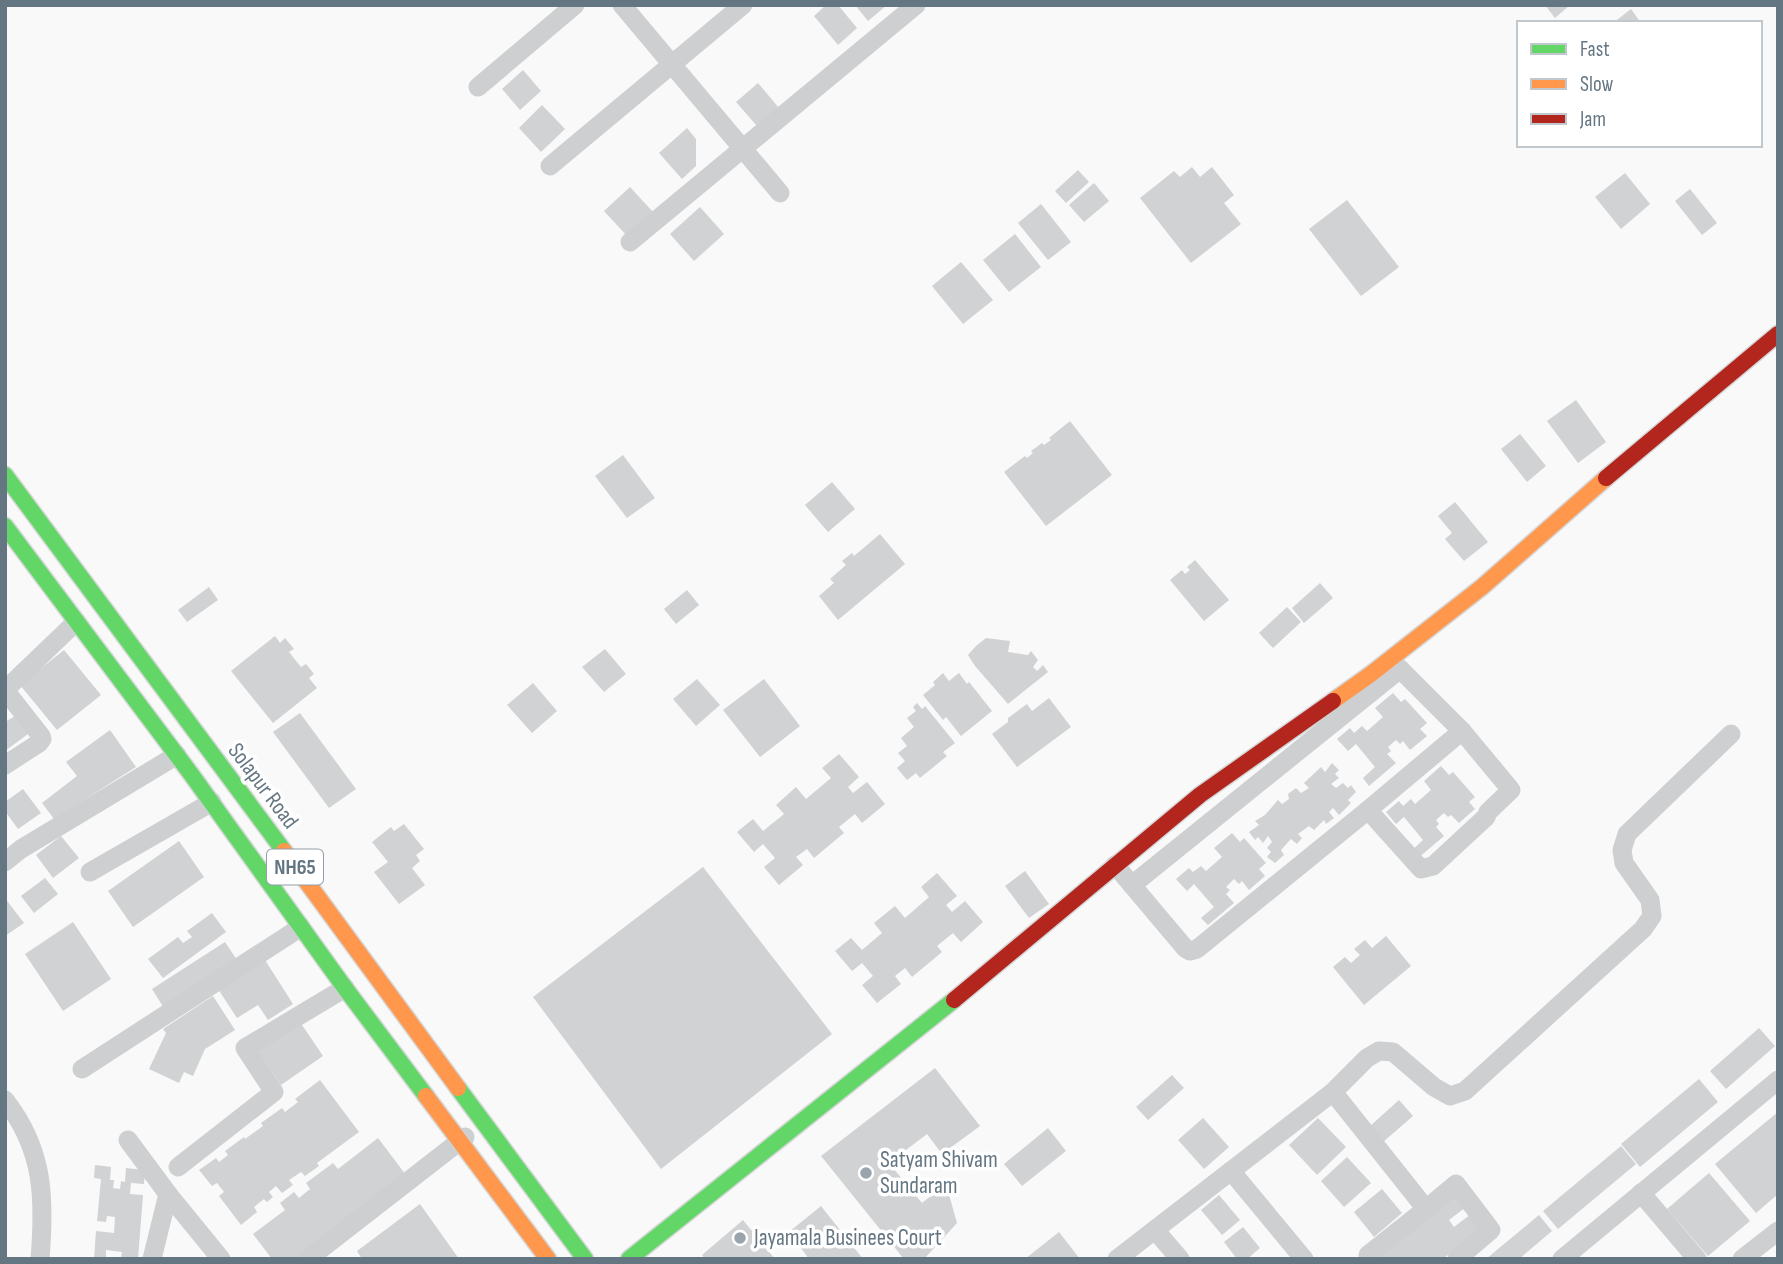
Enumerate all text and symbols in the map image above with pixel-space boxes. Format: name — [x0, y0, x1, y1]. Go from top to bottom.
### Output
legend — [1517, 21, 1762, 147]
text: Fast — [1580, 37, 1610, 62]
text: Slow — [1580, 72, 1614, 97]
text: Jam — [1579, 107, 1606, 132]
street label: Solapur Road — [222, 738, 304, 834]
road number: NH65 — [267, 850, 323, 884]
place label: Satyam Shivam Sundaram — [880, 1146, 998, 1200]
marker: Satyam Shivam Sundaram — [858, 1165, 874, 1181]
place label: Jayamala Businees Court — [753, 1224, 942, 1252]
marker: Jayamala Businees Court — [732, 1230, 748, 1246]

